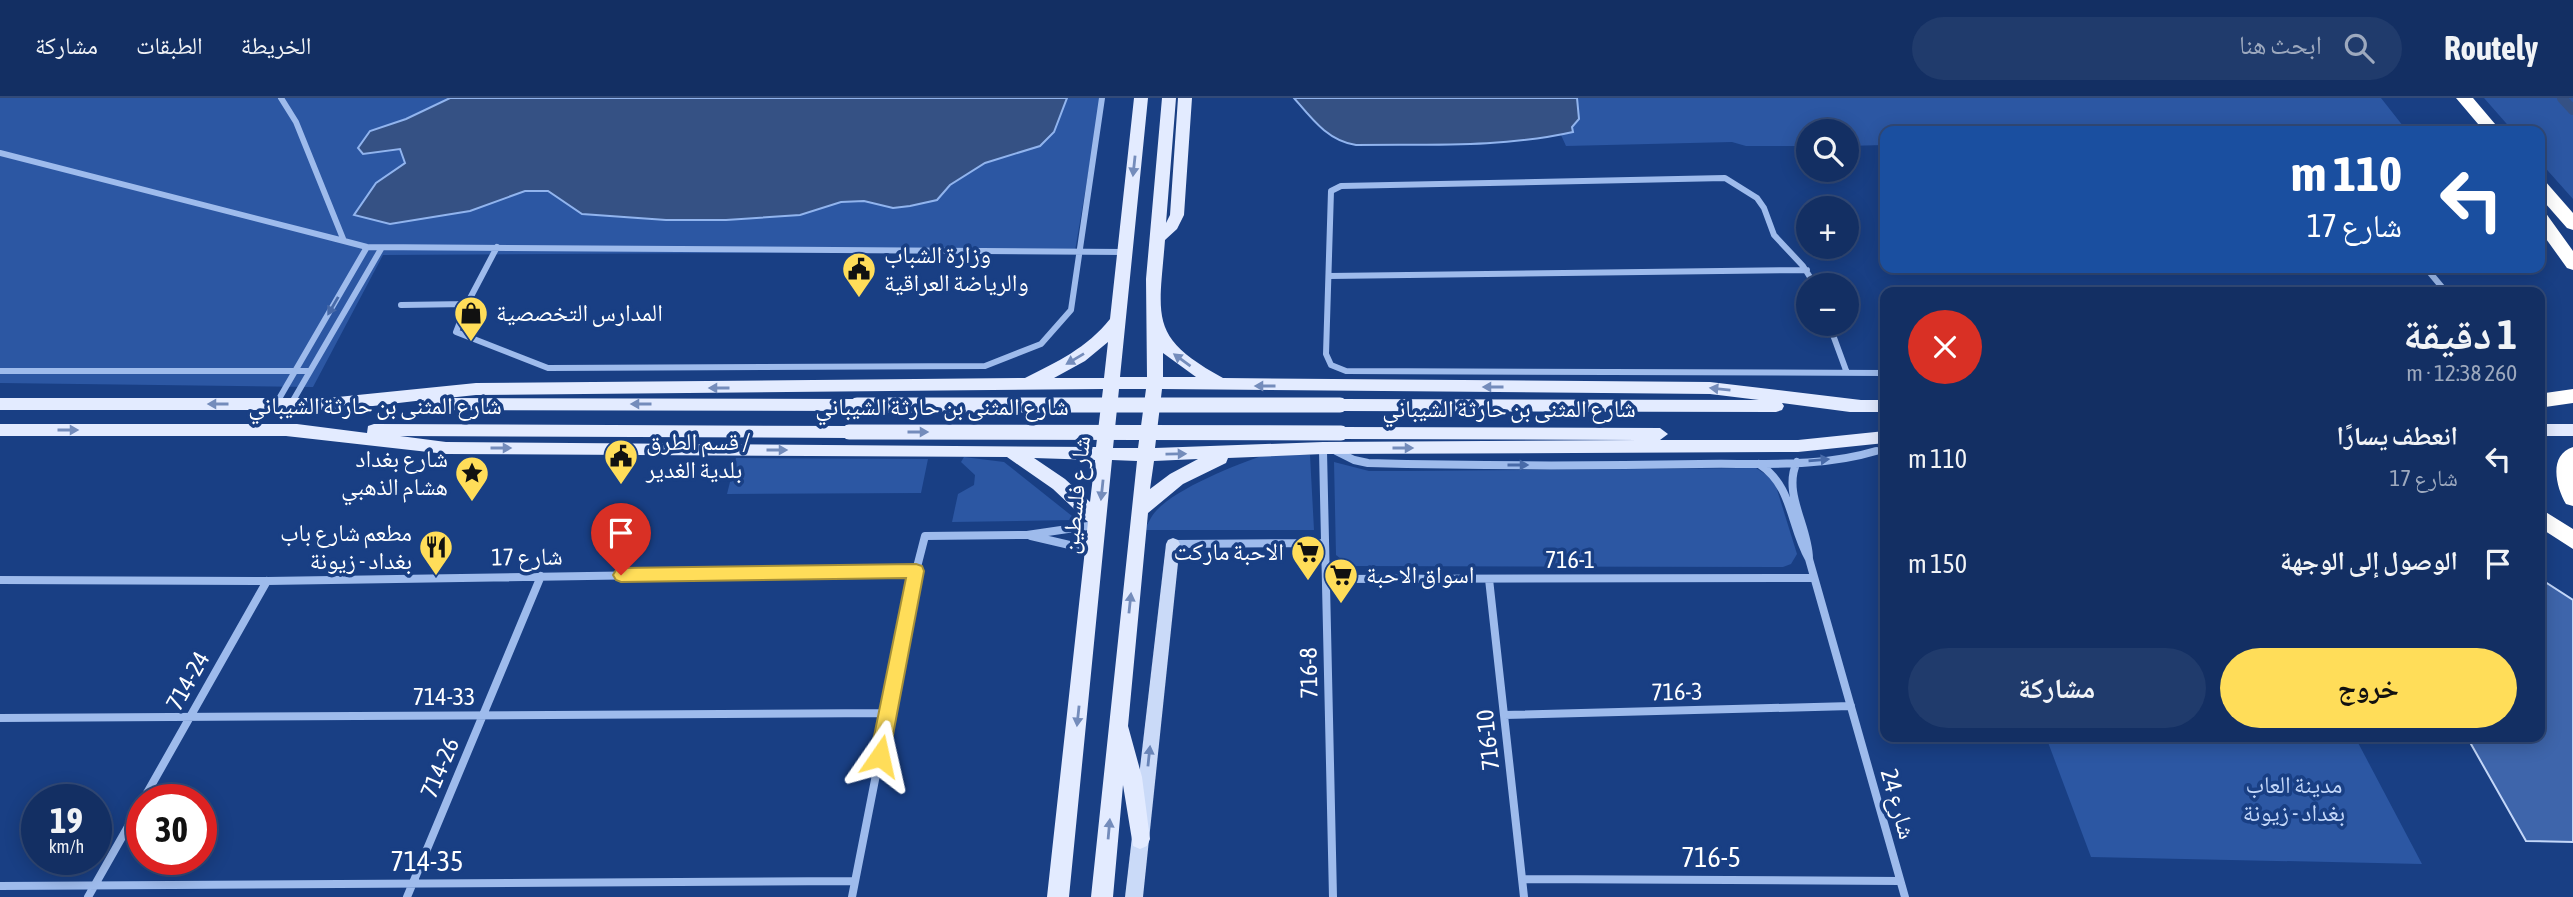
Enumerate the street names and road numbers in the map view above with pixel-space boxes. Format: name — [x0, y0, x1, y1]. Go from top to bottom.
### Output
street label: شارع المثنى بن حارثة الشيباني — [248, 392, 502, 425]
street label: شارع المثنى بن حارثة الشيباني — [815, 393, 1069, 426]
street label: شارع المثنى بن حارثة الشيباني — [1382, 395, 1636, 428]
street label: شارع فلسطين — [1056, 435, 1097, 556]
street label: شارع 17 — [491, 542, 563, 573]
street label: 716-1 — [1545, 546, 1595, 573]
street label: 714-24 — [161, 647, 214, 715]
street label: 716-8 — [1295, 647, 1322, 699]
street label: 716-3 — [1651, 678, 1703, 705]
street label: 714-33 — [413, 683, 475, 710]
street label: 716-10 — [1471, 708, 1504, 772]
street label: 714-26 — [415, 734, 464, 802]
street label: شارع 24 — [1874, 766, 1921, 842]
street label: 716-5 — [1681, 841, 1741, 873]
street label: 714-35 — [391, 845, 463, 877]

